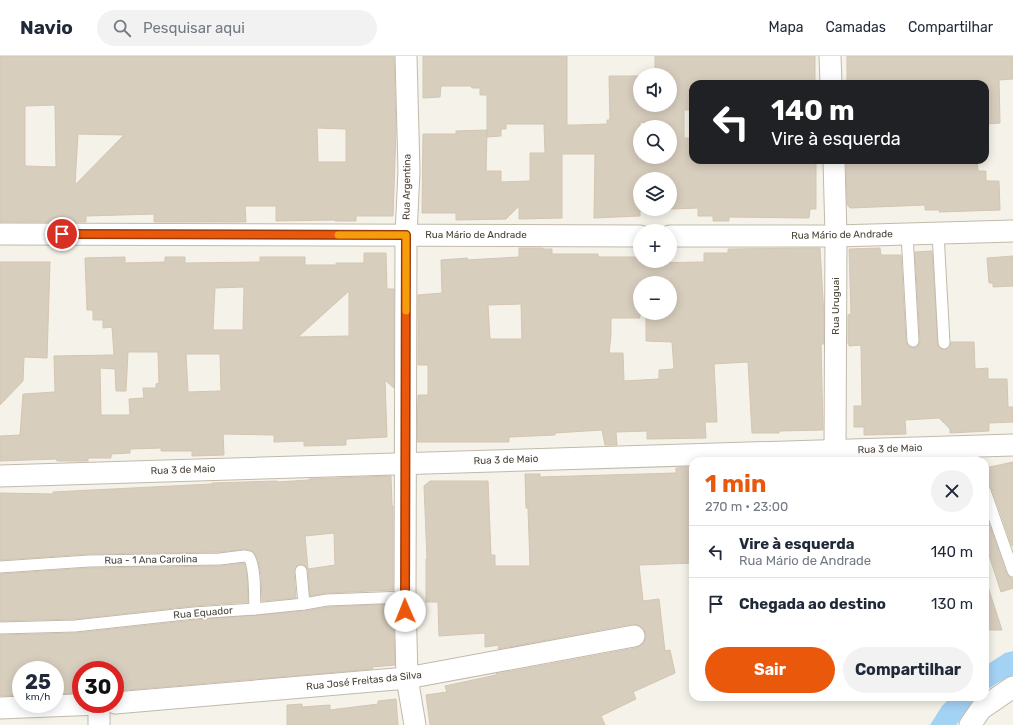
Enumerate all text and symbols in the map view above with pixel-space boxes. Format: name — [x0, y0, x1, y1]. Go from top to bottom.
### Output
search box — [97, 10, 377, 46]
text: Navio — [20, 16, 73, 39]
icon: search — [111, 17, 133, 39]
text: Pesquisar aqui — [143, 19, 245, 37]
text: Mapa — [769, 19, 804, 36]
text: Camadas — [826, 19, 886, 36]
text: Compartilhar — [908, 19, 993, 36]
map controls — [633, 68, 677, 320]
button: sound — [633, 68, 677, 112]
text: 140 m — [771, 94, 855, 127]
icon: left — [705, 96, 757, 148]
button: search — [633, 120, 677, 164]
text: Vire à esquerda — [771, 128, 901, 150]
street label: Rua Argentina — [400, 154, 414, 220]
button: layers — [633, 172, 677, 216]
pin — [45, 217, 79, 251]
icon: arrive — [51, 223, 73, 245]
button: + — [633, 224, 677, 268]
street label: Rua Mário de Andrade — [791, 228, 893, 242]
street label: Rua Mário de Andrade — [425, 229, 527, 241]
button: − — [633, 276, 677, 320]
street label: Rua Uruguai — [830, 277, 842, 335]
street label: Rua 3 de Maio — [857, 442, 923, 456]
street label: Rua 3 de Maio — [473, 453, 539, 467]
street label: Rua 3 de Maio — [150, 463, 216, 477]
text: 1 min — [705, 470, 766, 498]
button: close — [931, 470, 973, 512]
text: 270 m · 23:00 — [705, 499, 788, 514]
text: Vire à esquerda — [739, 535, 855, 553]
icon: left — [705, 541, 727, 563]
text: 140 m — [931, 543, 973, 561]
street label: Rua - 1 Ana Carolina — [104, 553, 198, 567]
text: Rua Mário de Andrade — [739, 553, 871, 568]
position arrow — [384, 590, 426, 632]
icon: arrive — [705, 593, 727, 615]
text: Chegada ao destino — [739, 595, 886, 613]
text: 130 m — [931, 595, 973, 613]
street label: Rua Equador — [173, 604, 233, 622]
button: Sair — [705, 647, 835, 693]
button: Compartilhar — [843, 647, 973, 693]
speed limit sign: 30 — [72, 661, 124, 713]
street label: Rua José Freitas da Silva — [306, 669, 422, 693]
text: 25 — [25, 670, 51, 694]
text: km/h — [26, 691, 50, 703]

